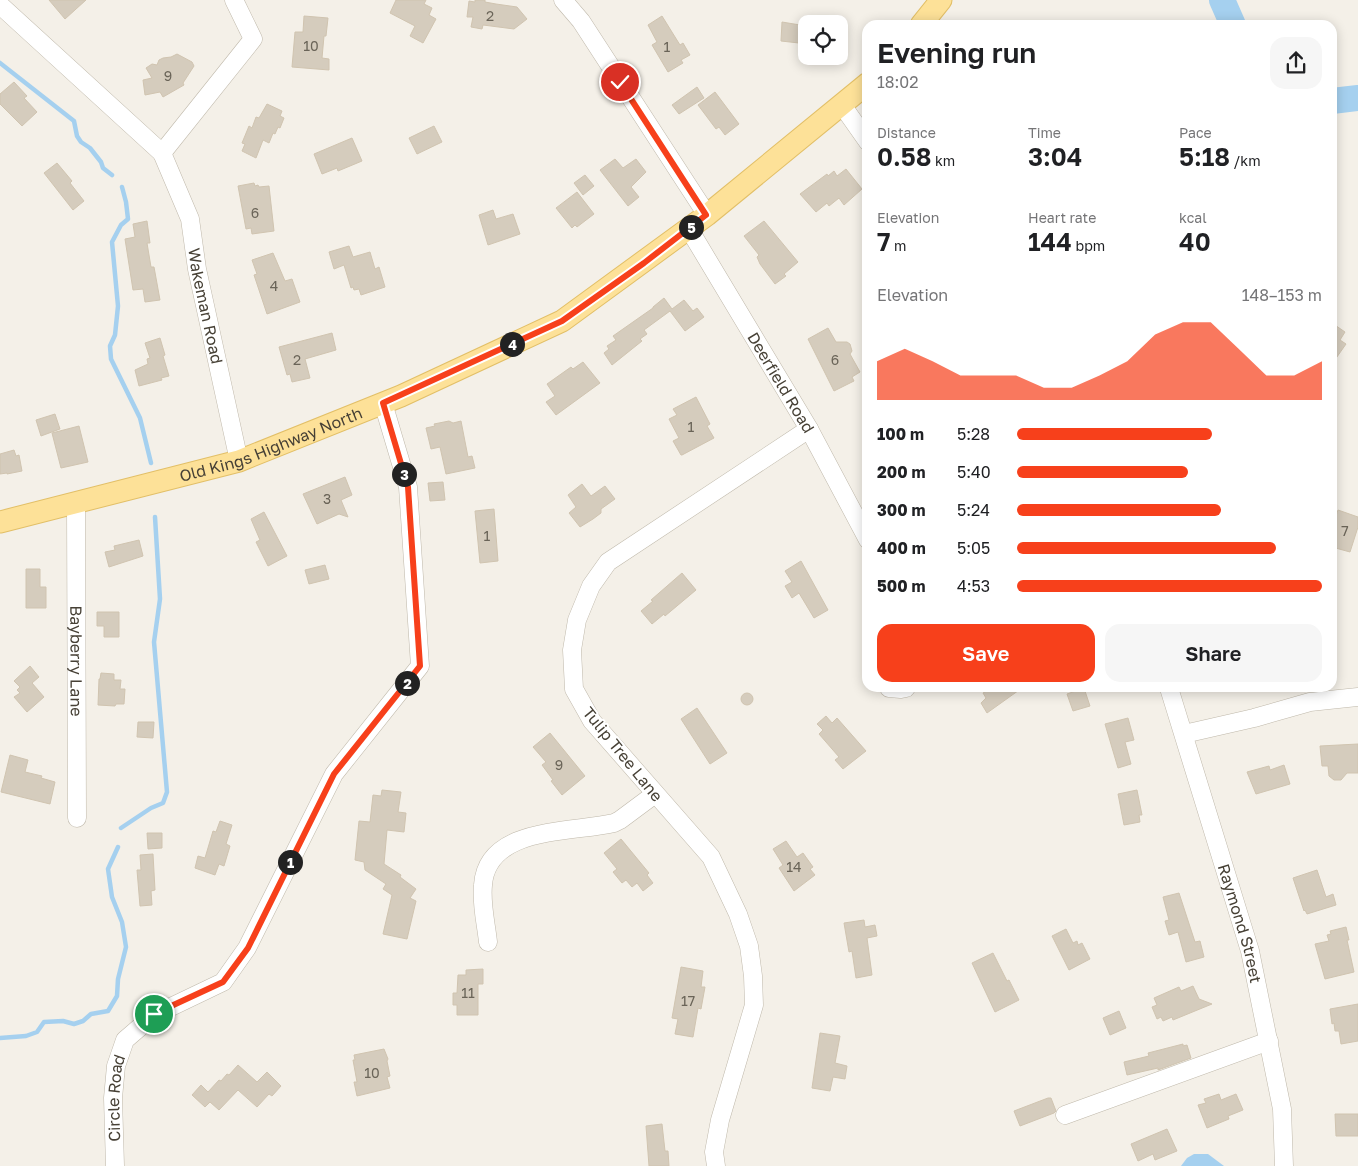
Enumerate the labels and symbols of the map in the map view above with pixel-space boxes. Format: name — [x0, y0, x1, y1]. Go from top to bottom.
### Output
house number: 2 — [486, 7, 494, 24]
house number: 10 — [303, 37, 319, 54]
house number: 1 — [664, 38, 671, 55]
pin — [599, 61, 641, 103]
house number: 9 — [164, 67, 172, 84]
house number: 6 — [251, 204, 259, 221]
pin: 5 — [678, 214, 704, 240]
street label: Wakeman Road — [184, 247, 227, 366]
house number: 4 — [270, 277, 278, 294]
street label: Deerfield Road — [743, 329, 819, 436]
pin: 4 — [500, 332, 524, 356]
house number: 2 — [293, 351, 301, 368]
house number: 6 — [831, 351, 839, 368]
street label: Old Kings Highway North — [177, 403, 365, 486]
house number: 1 — [688, 418, 695, 435]
pin: 3 — [392, 462, 416, 486]
house number: 3 — [323, 490, 331, 507]
house number: 7 — [1341, 522, 1349, 539]
house number: 1 — [484, 527, 491, 544]
street label: Bayberry Lane — [66, 605, 87, 717]
pin: 2 — [394, 670, 420, 696]
street label: Tulip Tree Lane — [579, 703, 667, 805]
house number: 9 — [555, 756, 563, 773]
pin: 1 — [278, 850, 302, 874]
house number: 14 — [786, 858, 802, 875]
street label: Raymond Street — [1214, 861, 1266, 985]
house number: 11 — [461, 984, 475, 1001]
house number: 17 — [681, 992, 695, 1009]
pin — [133, 993, 175, 1035]
street label: Circle Road — [103, 1052, 129, 1142]
house number: 10 — [364, 1064, 380, 1081]

